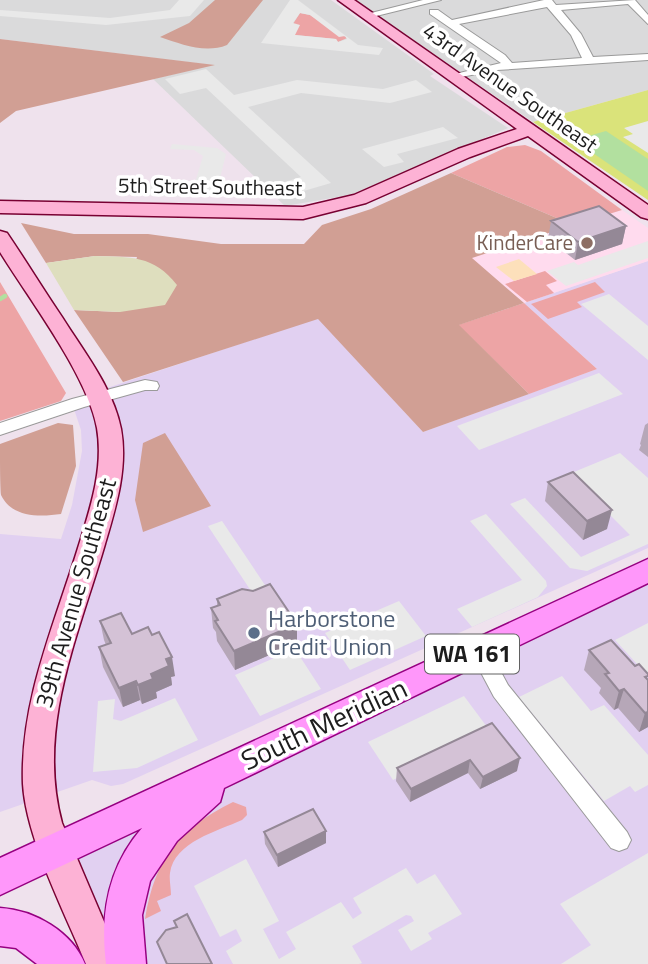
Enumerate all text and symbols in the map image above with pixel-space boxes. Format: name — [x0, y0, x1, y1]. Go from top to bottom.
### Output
street label: 43rd Avenue Southeast — [417, 15, 605, 160]
street label: 5th Street Southeast — [118, 168, 303, 204]
place label: KinderCare — [477, 226, 573, 258]
marker: KinderCare — [579, 235, 595, 251]
street label: 39th Avenue Southeast — [25, 473, 125, 712]
place label: Harborstone Credit Union — [268, 600, 395, 664]
marker: Harborstone Credit Union — [246, 625, 262, 641]
road number: WA 161 — [425, 634, 519, 674]
street label: South Meridian — [233, 666, 414, 781]

